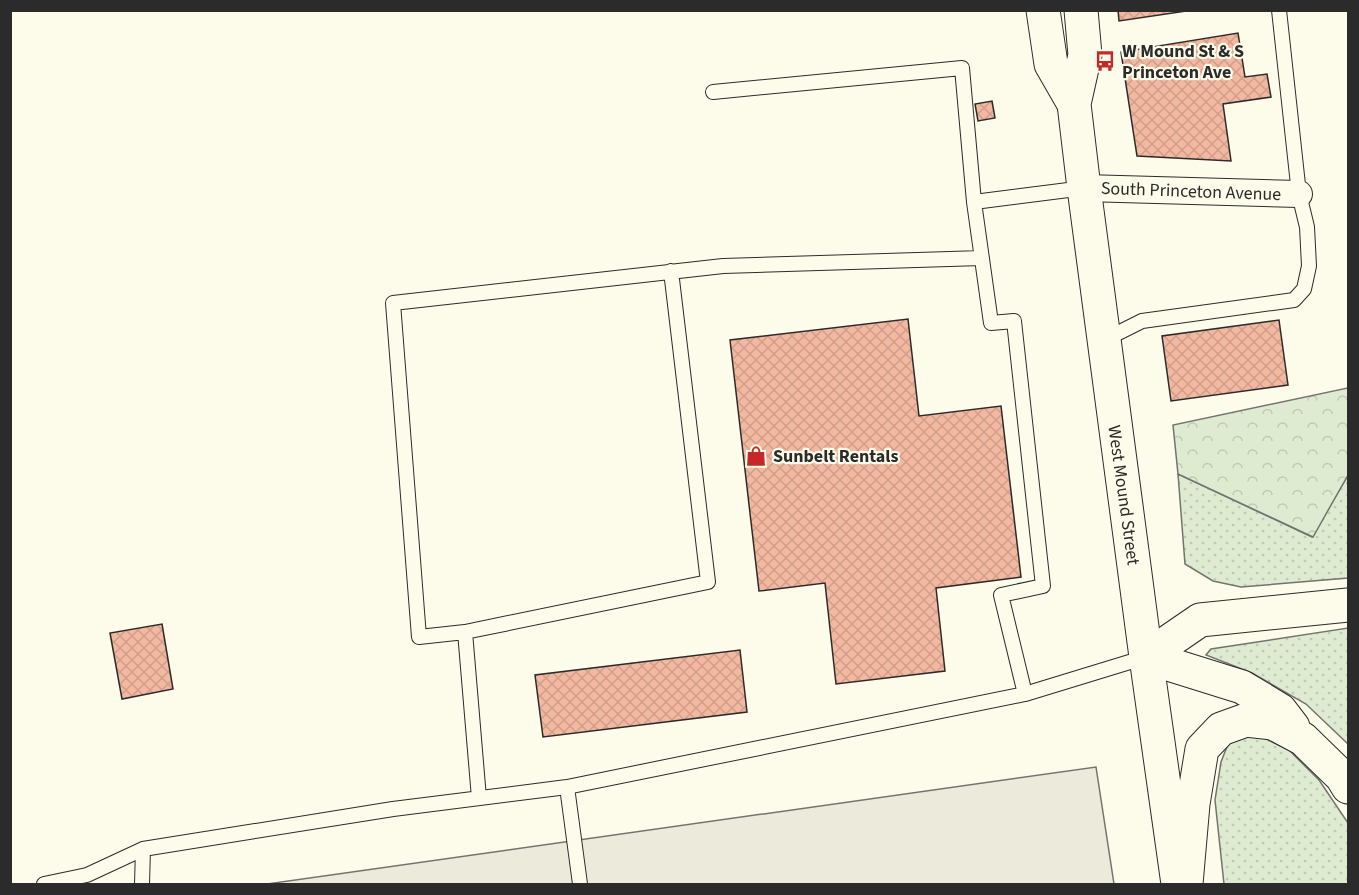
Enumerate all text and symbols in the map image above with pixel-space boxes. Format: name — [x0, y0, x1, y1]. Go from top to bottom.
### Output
place label: W Mound St & S Princeton Ave — [1122, 39, 1244, 85]
bus stop icon: W Mound St & S Princeton Ave — [1093, 49, 1117, 73]
street label: South Princeton Avenue — [1100, 176, 1282, 207]
street label: West Mound Street — [1101, 423, 1146, 567]
shop icon: Sunbelt Rentals — [744, 444, 768, 468]
place label: Sunbelt Rentals — [773, 444, 898, 469]

